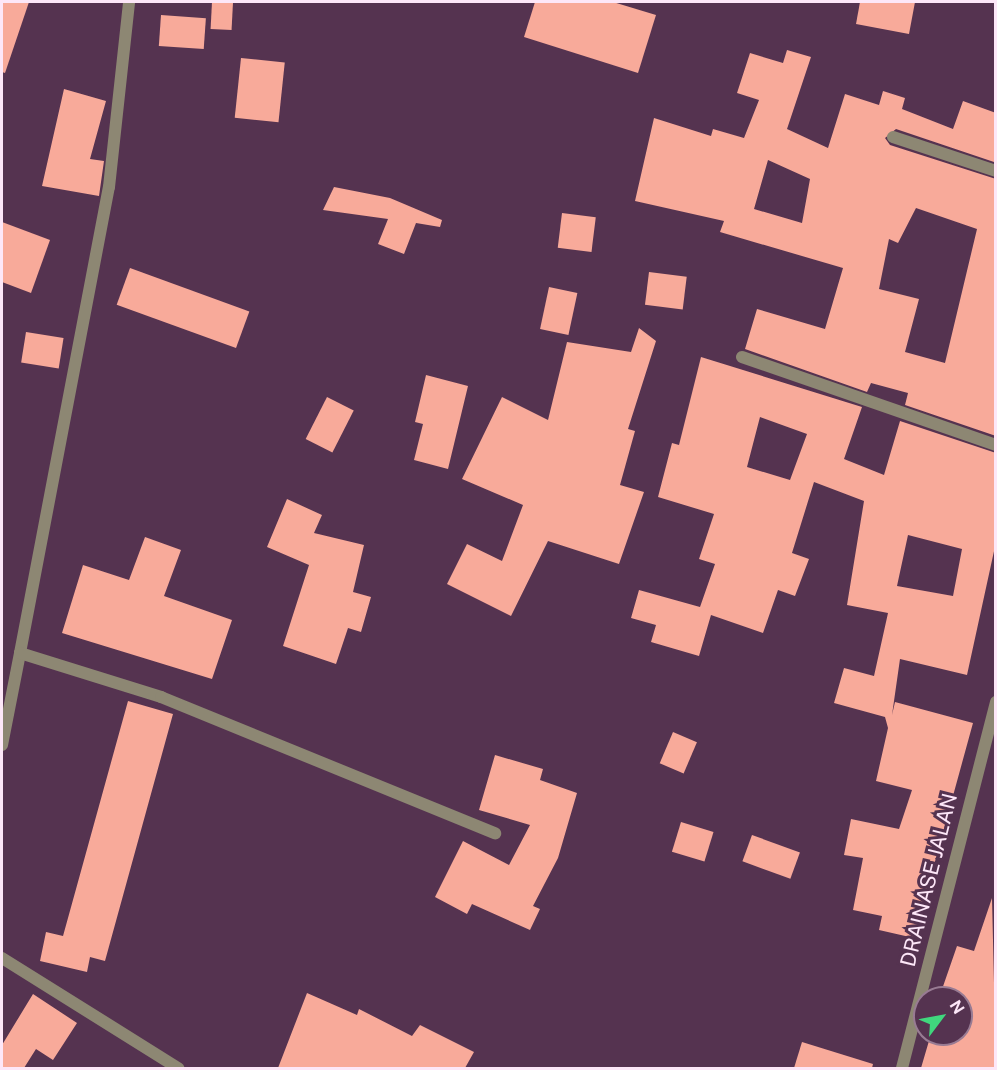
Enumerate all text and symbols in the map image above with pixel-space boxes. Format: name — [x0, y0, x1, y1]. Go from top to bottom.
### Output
street label: DRAINASE JALAN — [895, 791, 963, 969]
north arrow — [913, 986, 973, 1046]
text: N — [946, 997, 968, 1018]

